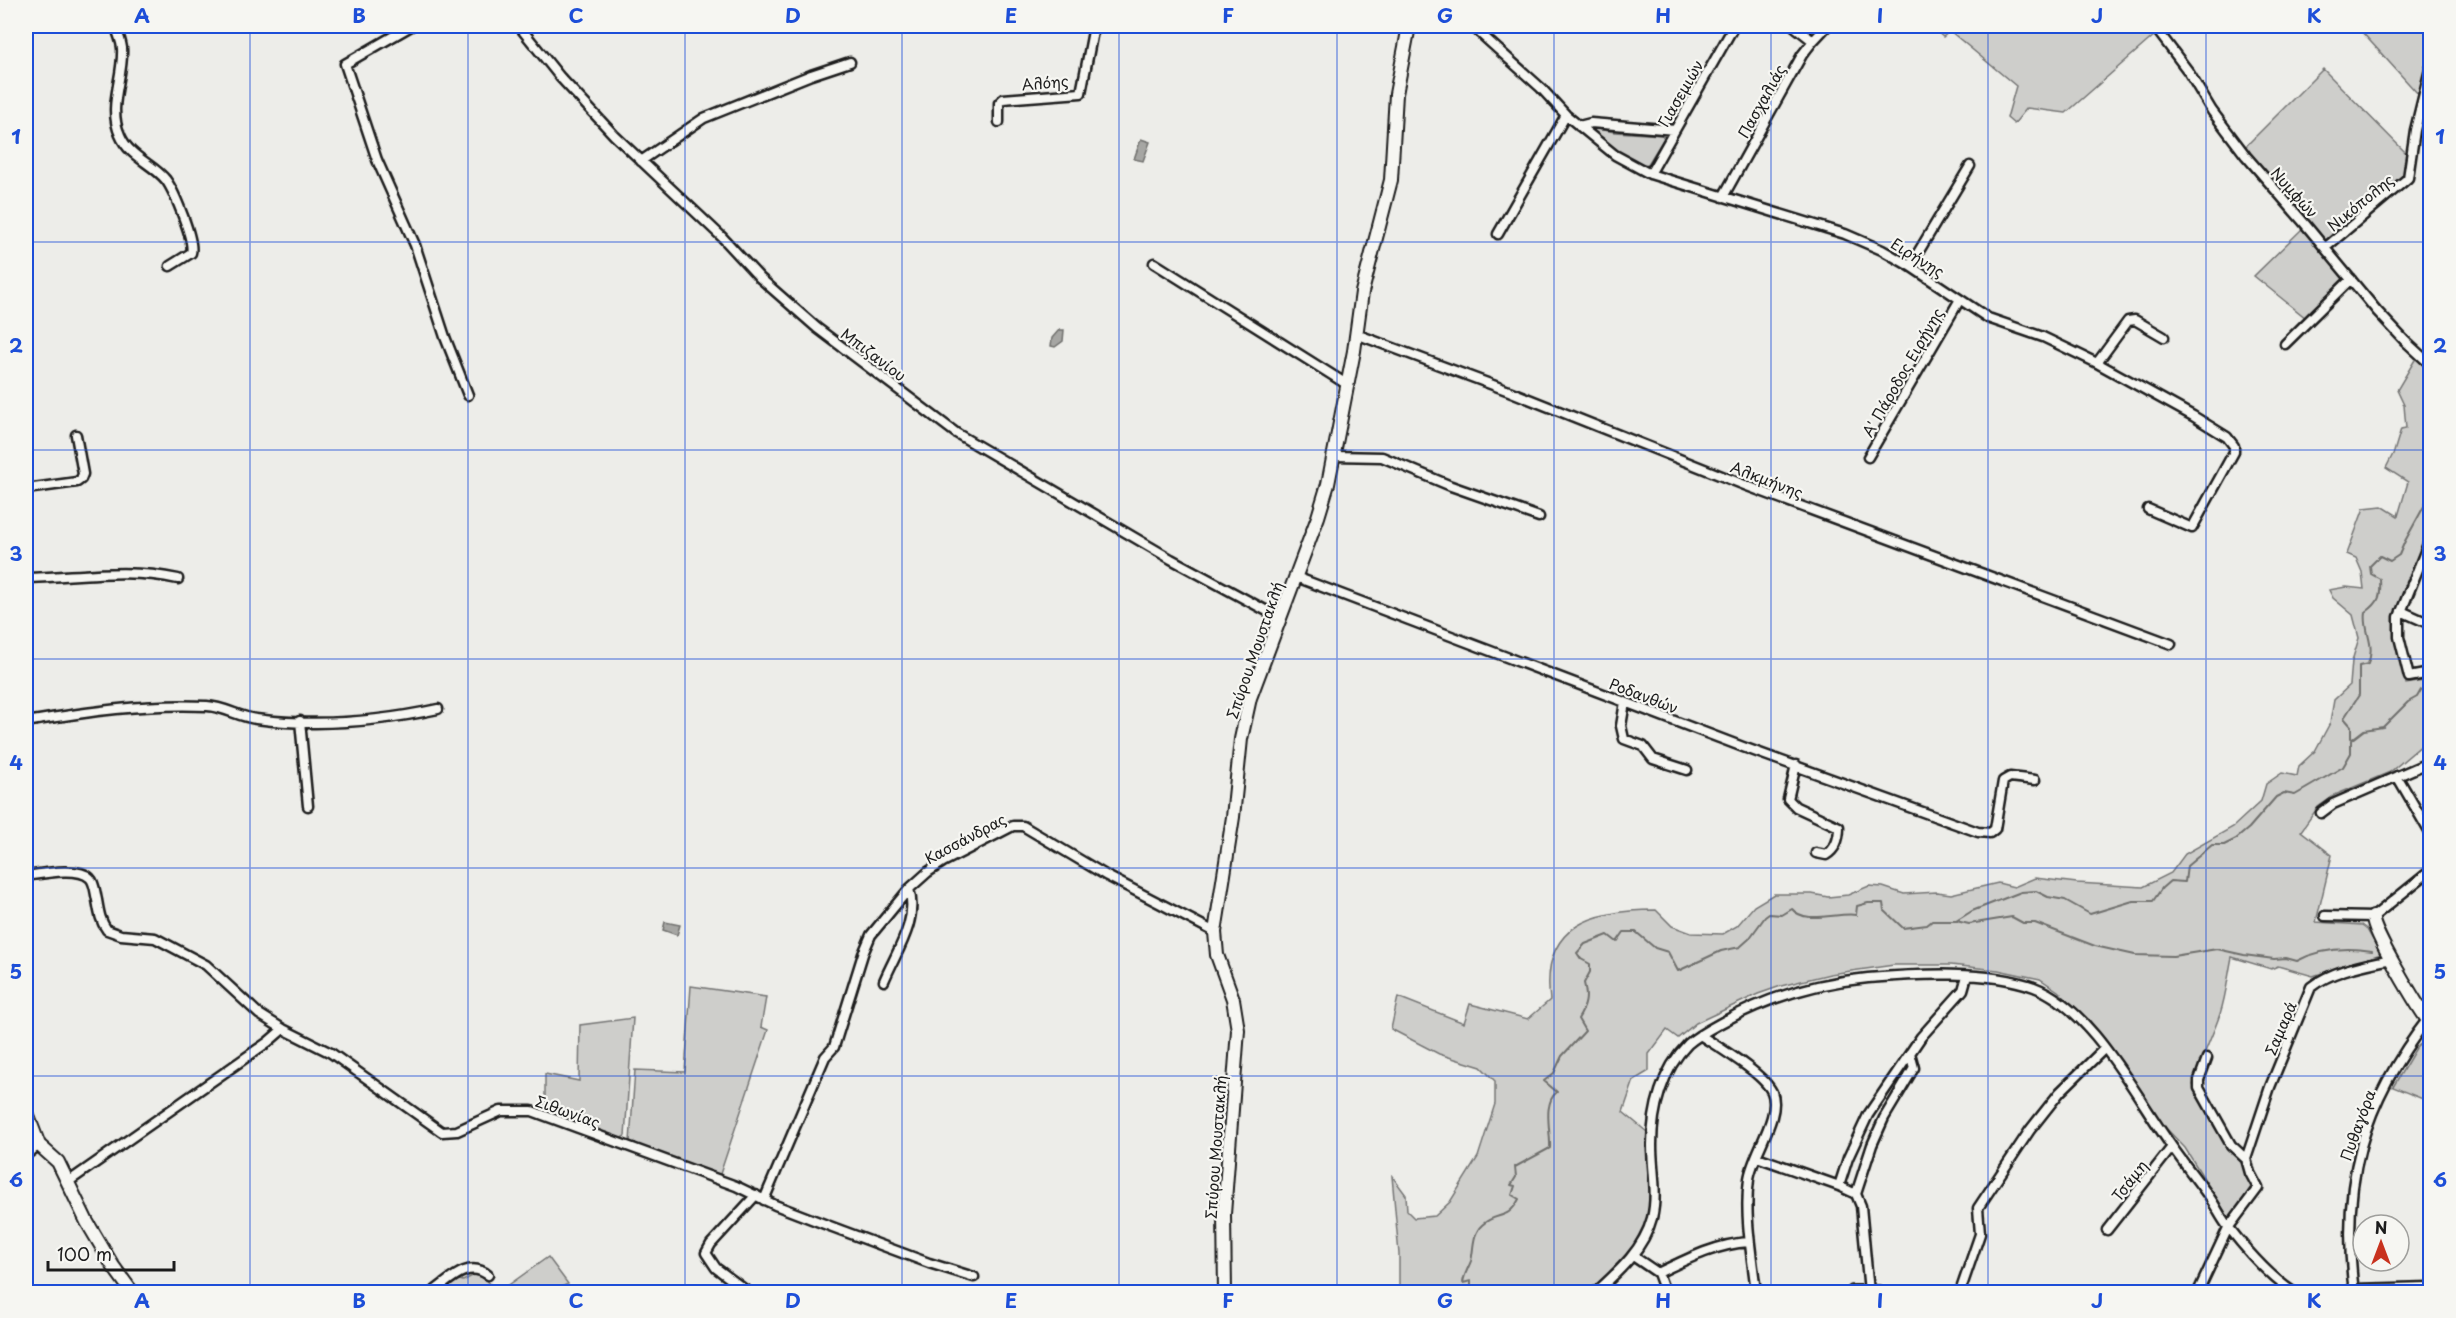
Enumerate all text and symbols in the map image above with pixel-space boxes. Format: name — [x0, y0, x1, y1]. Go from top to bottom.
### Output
text: A — [134, 0, 150, 30]
text: B — [352, 0, 366, 30]
text: C — [568, 0, 584, 30]
text: D — [785, 0, 801, 30]
text: E — [1005, 0, 1017, 30]
text: F — [1222, 0, 1234, 30]
text: G — [1437, 0, 1453, 30]
text: H — [1655, 0, 1671, 30]
text: I — [1877, 0, 1883, 30]
text: J — [2091, 0, 2103, 30]
text: K — [2307, 0, 2322, 30]
street label: Γιασεμιών — [1651, 55, 1709, 131]
street label: Πασχαλιάς — [1731, 60, 1791, 142]
street label: Αλόης — [1021, 68, 1070, 95]
text: 1 — [11, 121, 21, 151]
text: 1 — [2435, 121, 2445, 151]
street label: Νυμφών — [2266, 162, 2324, 222]
street label: Νικόπολης — [2322, 168, 2398, 236]
street label: Ειρήνης — [1887, 232, 1949, 283]
street label: A' Πάροδος Ειρήνης — [1856, 303, 1949, 441]
street label: Μπιζανίου — [837, 322, 911, 386]
text: 2 — [9, 330, 23, 360]
text: 2 — [2433, 330, 2447, 360]
street label: Αλκμήνης — [1727, 455, 1807, 503]
text: 3 — [9, 538, 23, 568]
text: 3 — [2433, 538, 2447, 568]
street label: Σπύρου Μουστακλή — [1220, 578, 1288, 722]
street label: Ροδανθών — [1606, 671, 1682, 719]
text: 4 — [9, 747, 23, 777]
text: 4 — [2433, 747, 2447, 777]
street label: Κασσάνδρας — [920, 807, 1010, 869]
text: 5 — [10, 956, 22, 986]
text: 5 — [2434, 956, 2446, 986]
street label: Σαμαρά — [2258, 997, 2302, 1059]
street label: Σπύρου Μουστακλή — [1199, 1075, 1231, 1219]
street label: Πυθαγόρα — [2333, 1086, 2381, 1164]
street label: Σιθωνίας — [533, 1089, 604, 1133]
street label: Τσάμη — [2106, 1155, 2152, 1205]
text: 6 — [9, 1164, 23, 1194]
text: 6 — [2433, 1164, 2447, 1194]
north arrow — [2351, 1213, 2411, 1273]
text: N — [2375, 1215, 2387, 1239]
scale bar — [48, 1234, 174, 1272]
text: 100 m — [57, 1240, 112, 1267]
text: A — [134, 1285, 150, 1315]
text: B — [352, 1285, 366, 1315]
text: C — [568, 1285, 584, 1315]
text: D — [785, 1285, 801, 1315]
text: E — [1005, 1285, 1017, 1315]
text: F — [1222, 1285, 1234, 1315]
text: G — [1437, 1285, 1453, 1315]
text: H — [1655, 1285, 1671, 1315]
text: I — [1877, 1285, 1883, 1315]
text: J — [2091, 1285, 2103, 1315]
text: K — [2307, 1285, 2322, 1315]

